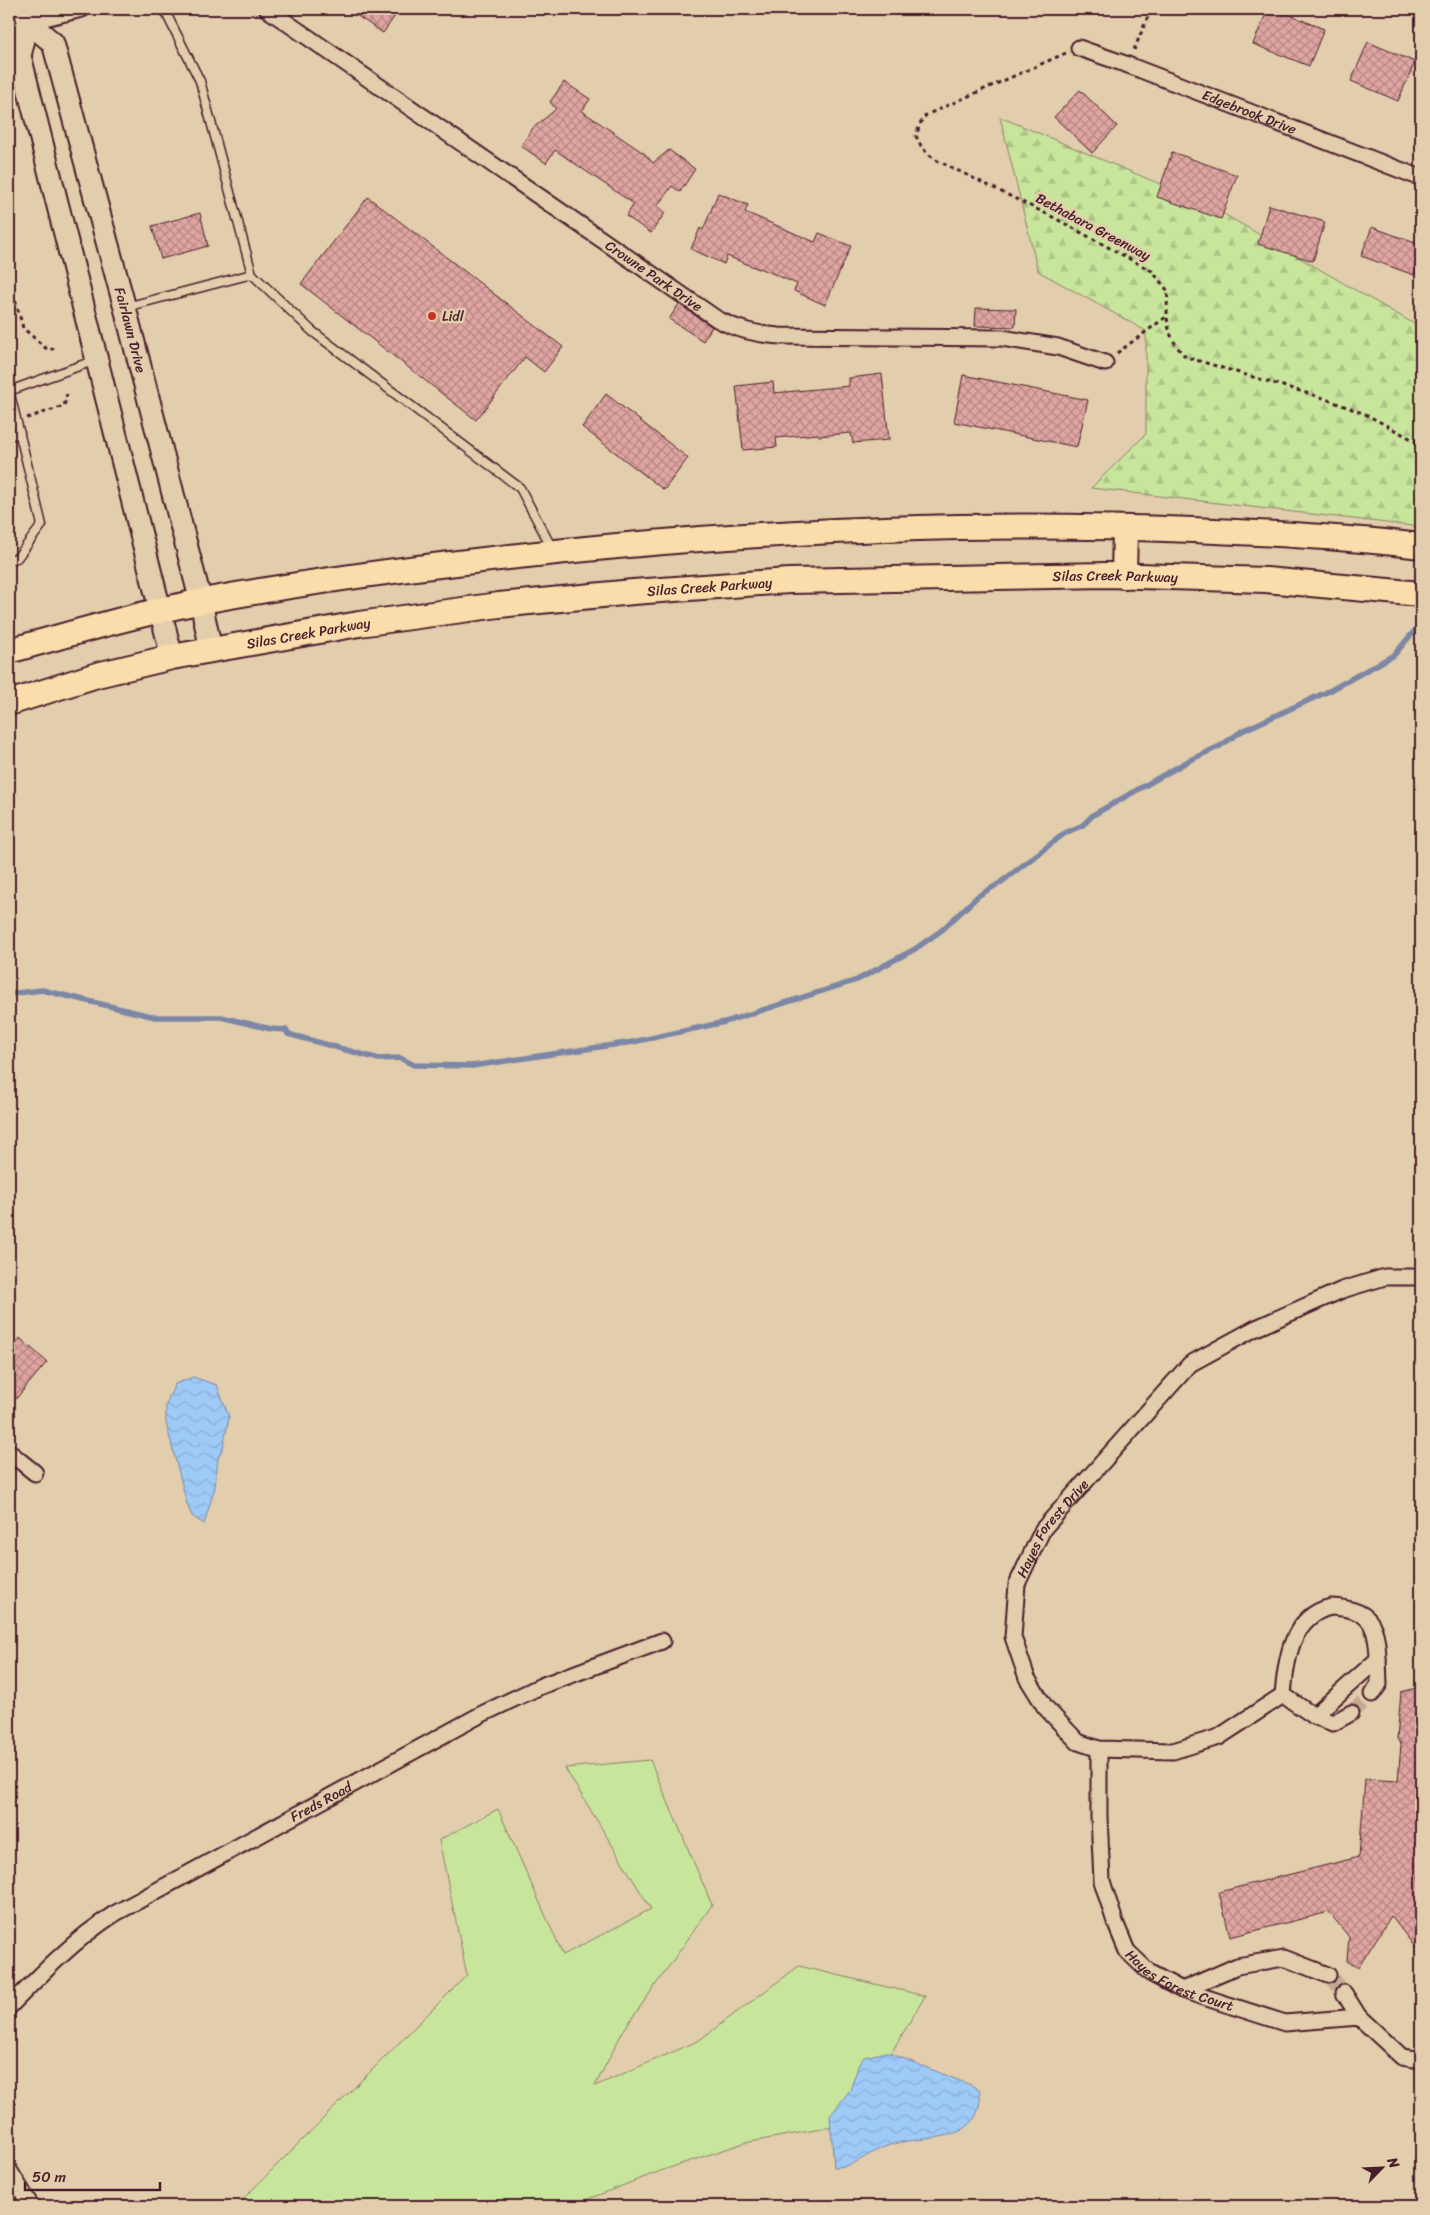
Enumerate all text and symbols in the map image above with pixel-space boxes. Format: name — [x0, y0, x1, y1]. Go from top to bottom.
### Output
street label: Edgebrook Drive — [1198, 82, 1300, 141]
street label: Bethabara Greenway — [1031, 186, 1156, 268]
street label: Crowne Park Drive — [600, 233, 708, 318]
street label: Fairlawn Drive — [107, 284, 154, 376]
place label: Lidl — [442, 304, 465, 329]
marker: Lidl — [426, 310, 438, 322]
street label: Silas Creek Parkway — [1052, 562, 1179, 590]
street label: Silas Creek Parkway — [646, 570, 774, 603]
street label: Silas Creek Parkway — [244, 610, 373, 656]
street label: Hayes Forest Drive — [1009, 1473, 1095, 1582]
street label: Freds Road — [285, 1774, 358, 1829]
street label: Hayes Forest Court — [1119, 1943, 1237, 2018]
north arrow — [1358, 2142, 1408, 2192]
text: N — [1380, 2152, 1407, 2173]
scale bar — [25, 2160, 160, 2192]
text: 50 m — [32, 2164, 67, 2190]

